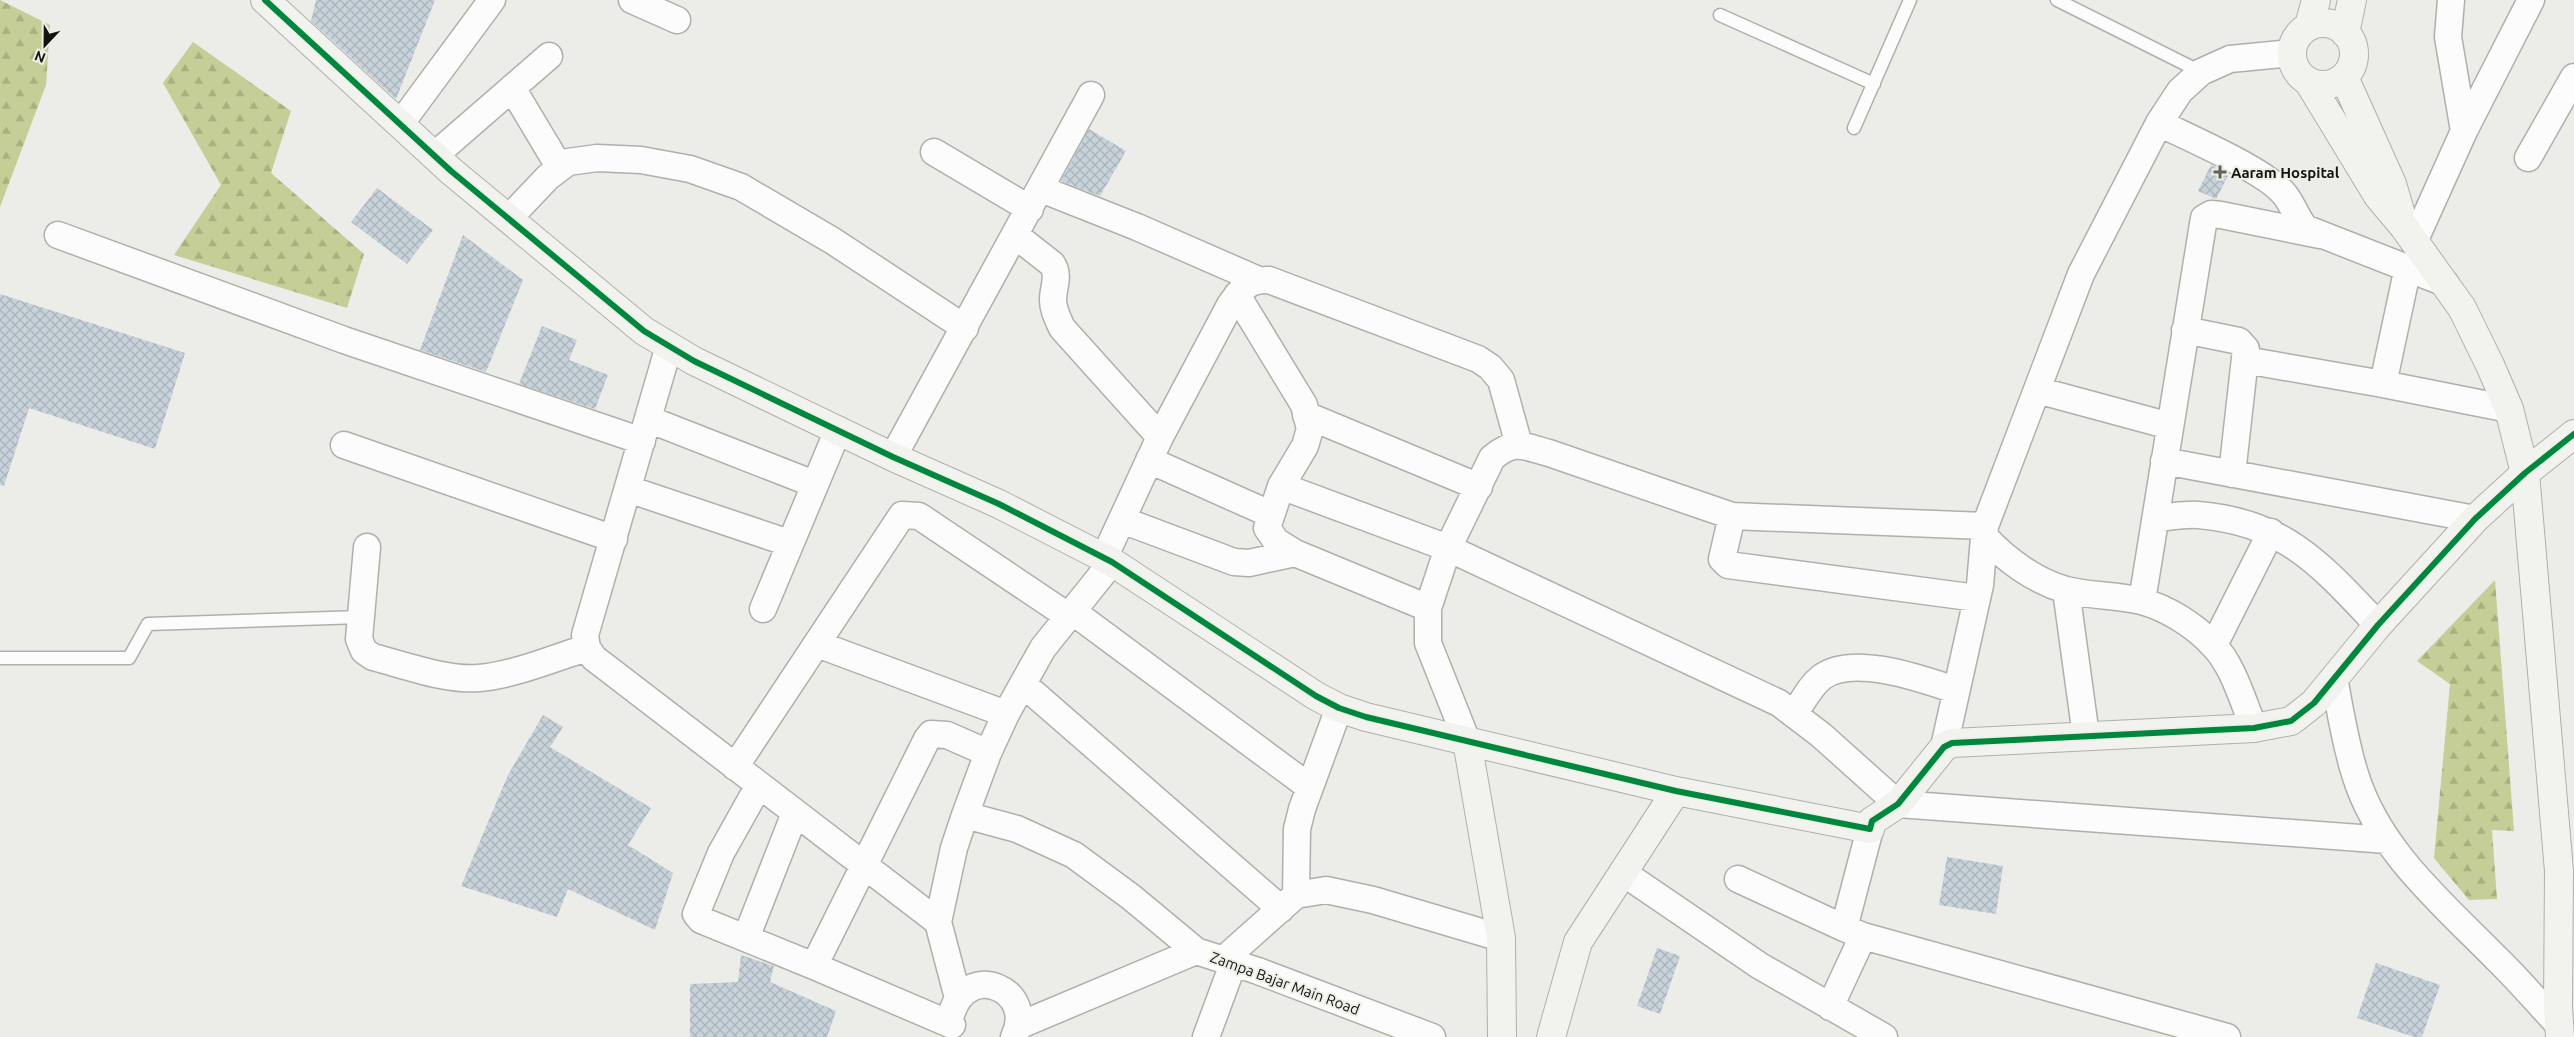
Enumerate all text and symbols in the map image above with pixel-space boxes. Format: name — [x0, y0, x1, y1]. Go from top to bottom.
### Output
north arrow — [20, 20, 70, 70]
text: N — [32, 48, 48, 66]
place label: Aaram Hospital — [2231, 164, 2340, 181]
marker: Aaram Hospital — [2213, 165, 2227, 179]
street label: Zampa Bajar Main Road — [1208, 948, 1362, 1018]

